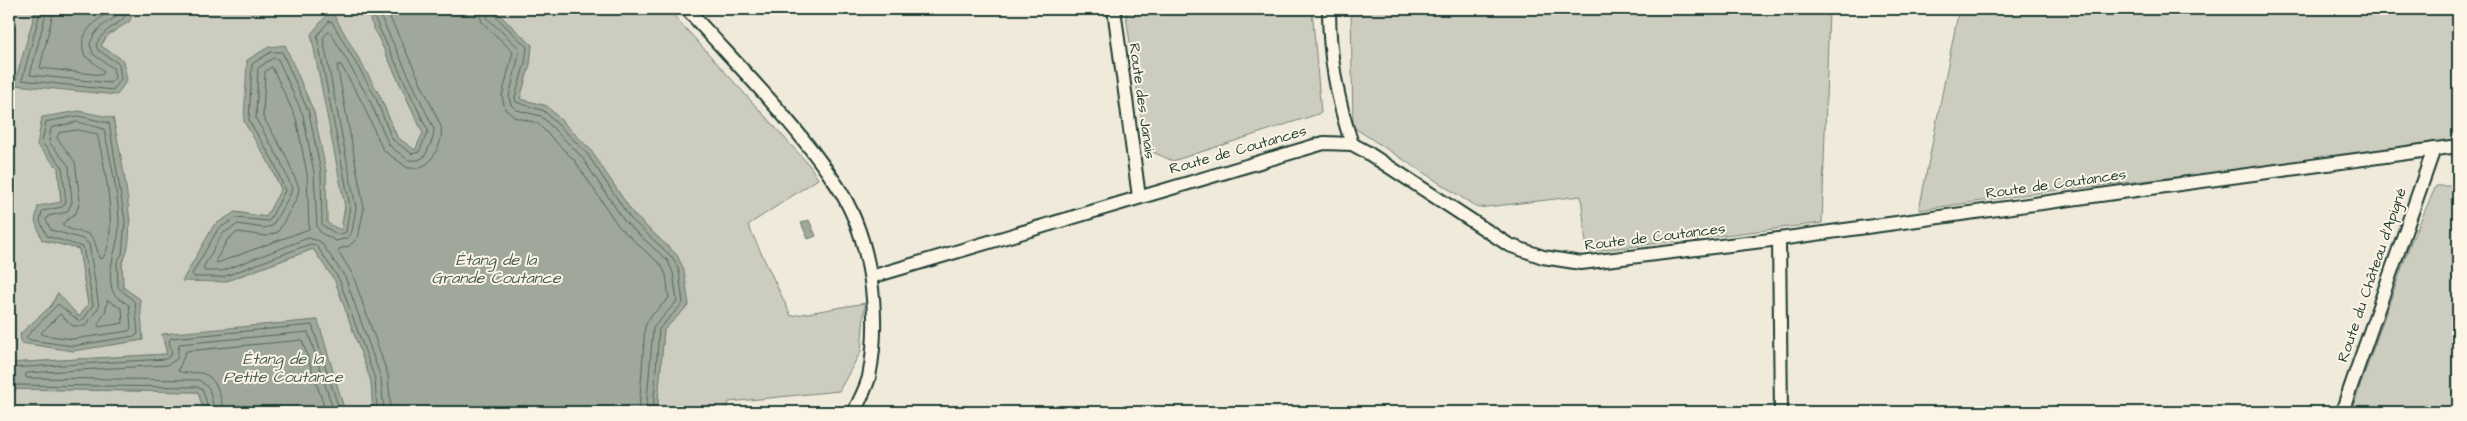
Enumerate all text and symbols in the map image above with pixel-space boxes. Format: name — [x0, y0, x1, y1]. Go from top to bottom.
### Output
street label: Route des Janais — [1123, 42, 1161, 161]
street label: Route de Coutances — [1167, 120, 1309, 180]
street label: Route de Coutances — [1984, 164, 2128, 204]
street label: Route du Château d'Apigné — [2332, 185, 2413, 365]
street label: Route de Coutances — [1583, 218, 1727, 256]
water label: Étang de la Grande Coutance — [431, 249, 562, 289]
water label: Étang de la Petite Coutance — [223, 348, 344, 388]

